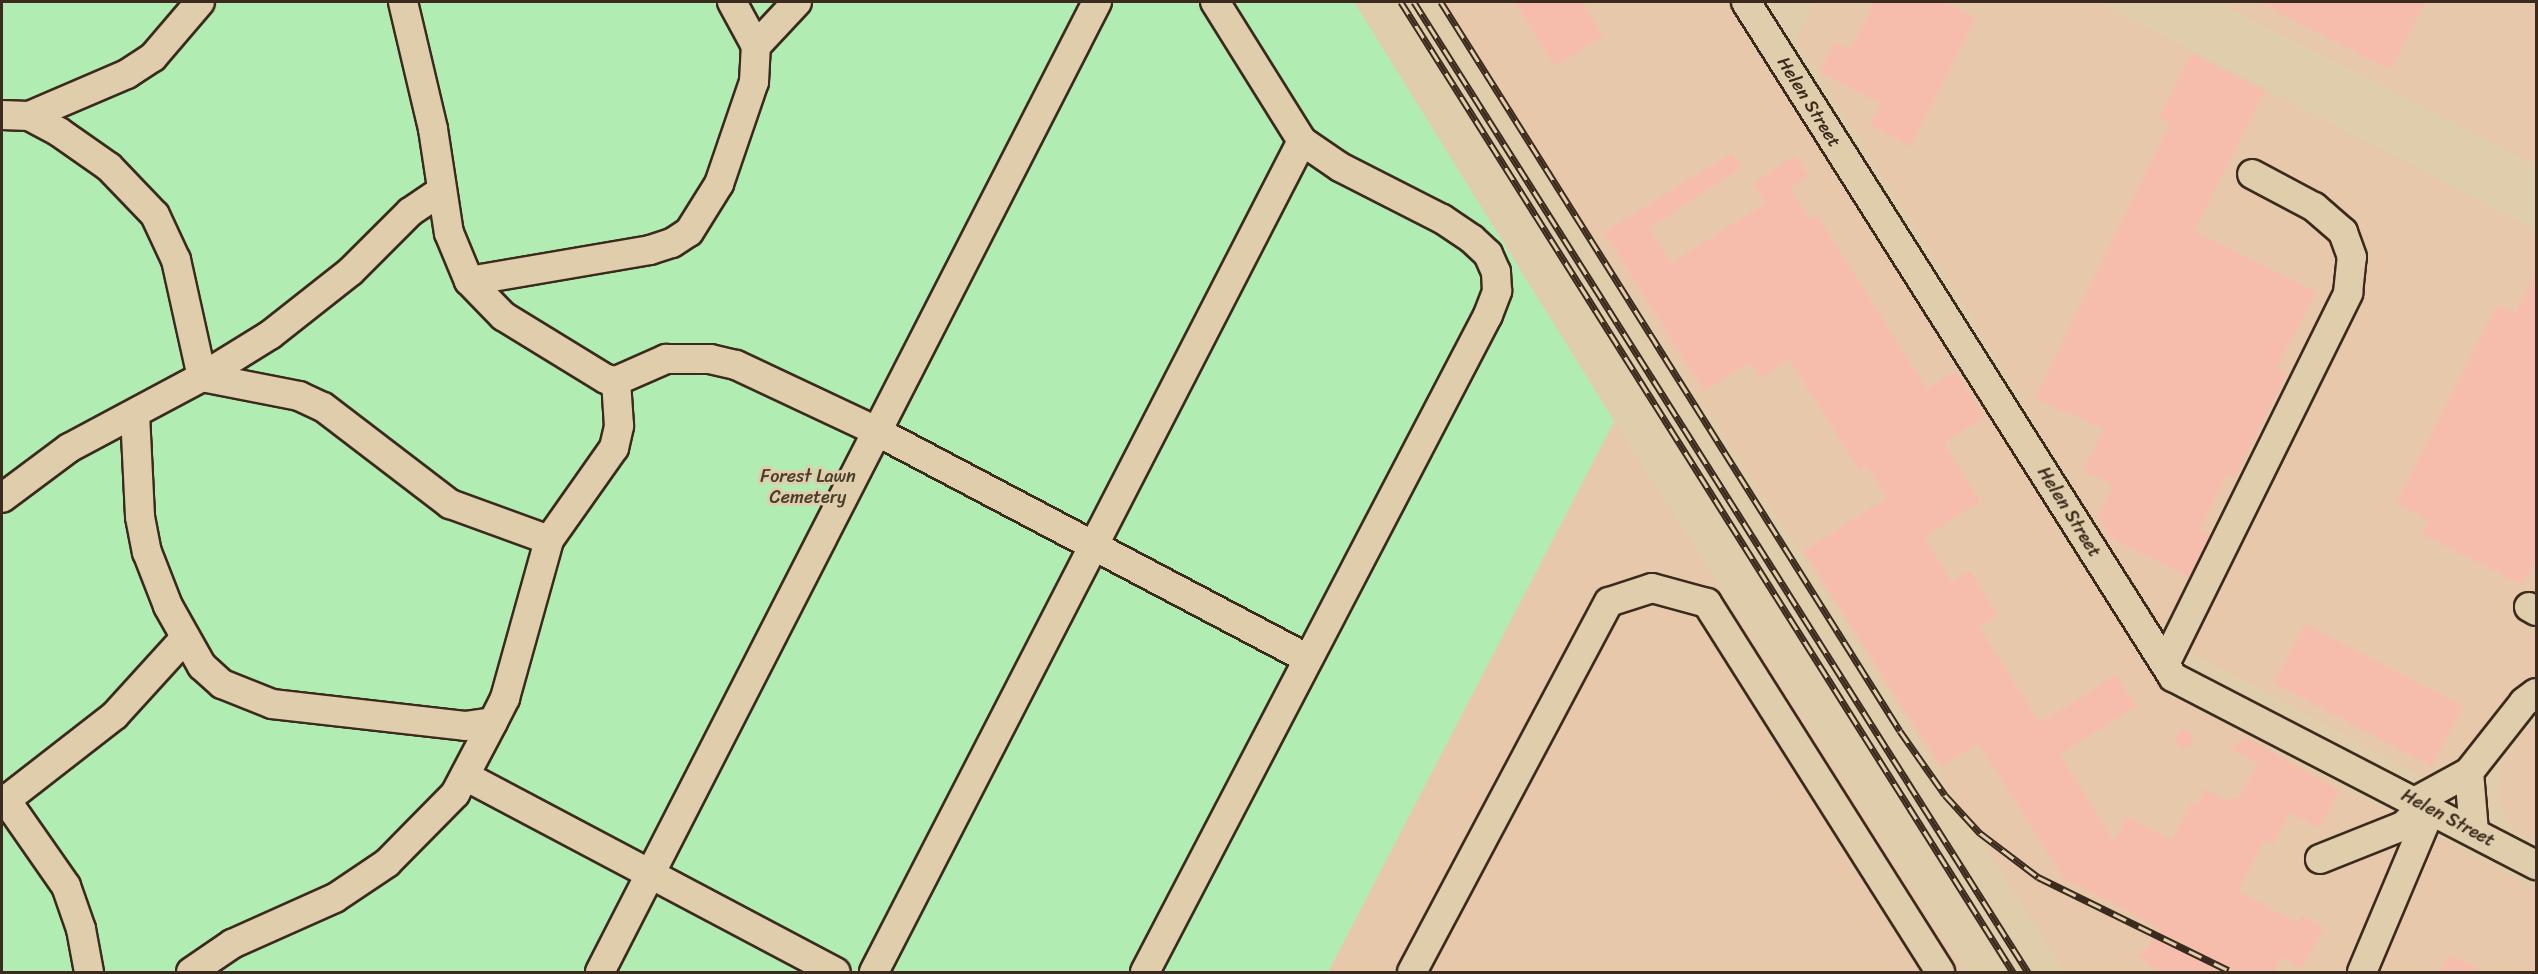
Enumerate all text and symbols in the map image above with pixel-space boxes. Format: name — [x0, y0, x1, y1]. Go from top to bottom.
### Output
street label: Helen Street — [1773, 53, 1845, 151]
street label: Helen Street — [2033, 463, 2105, 561]
park label: Forest Lawn Cemetery — [760, 466, 856, 508]
street label: Helen Street — [2397, 784, 2499, 852]

